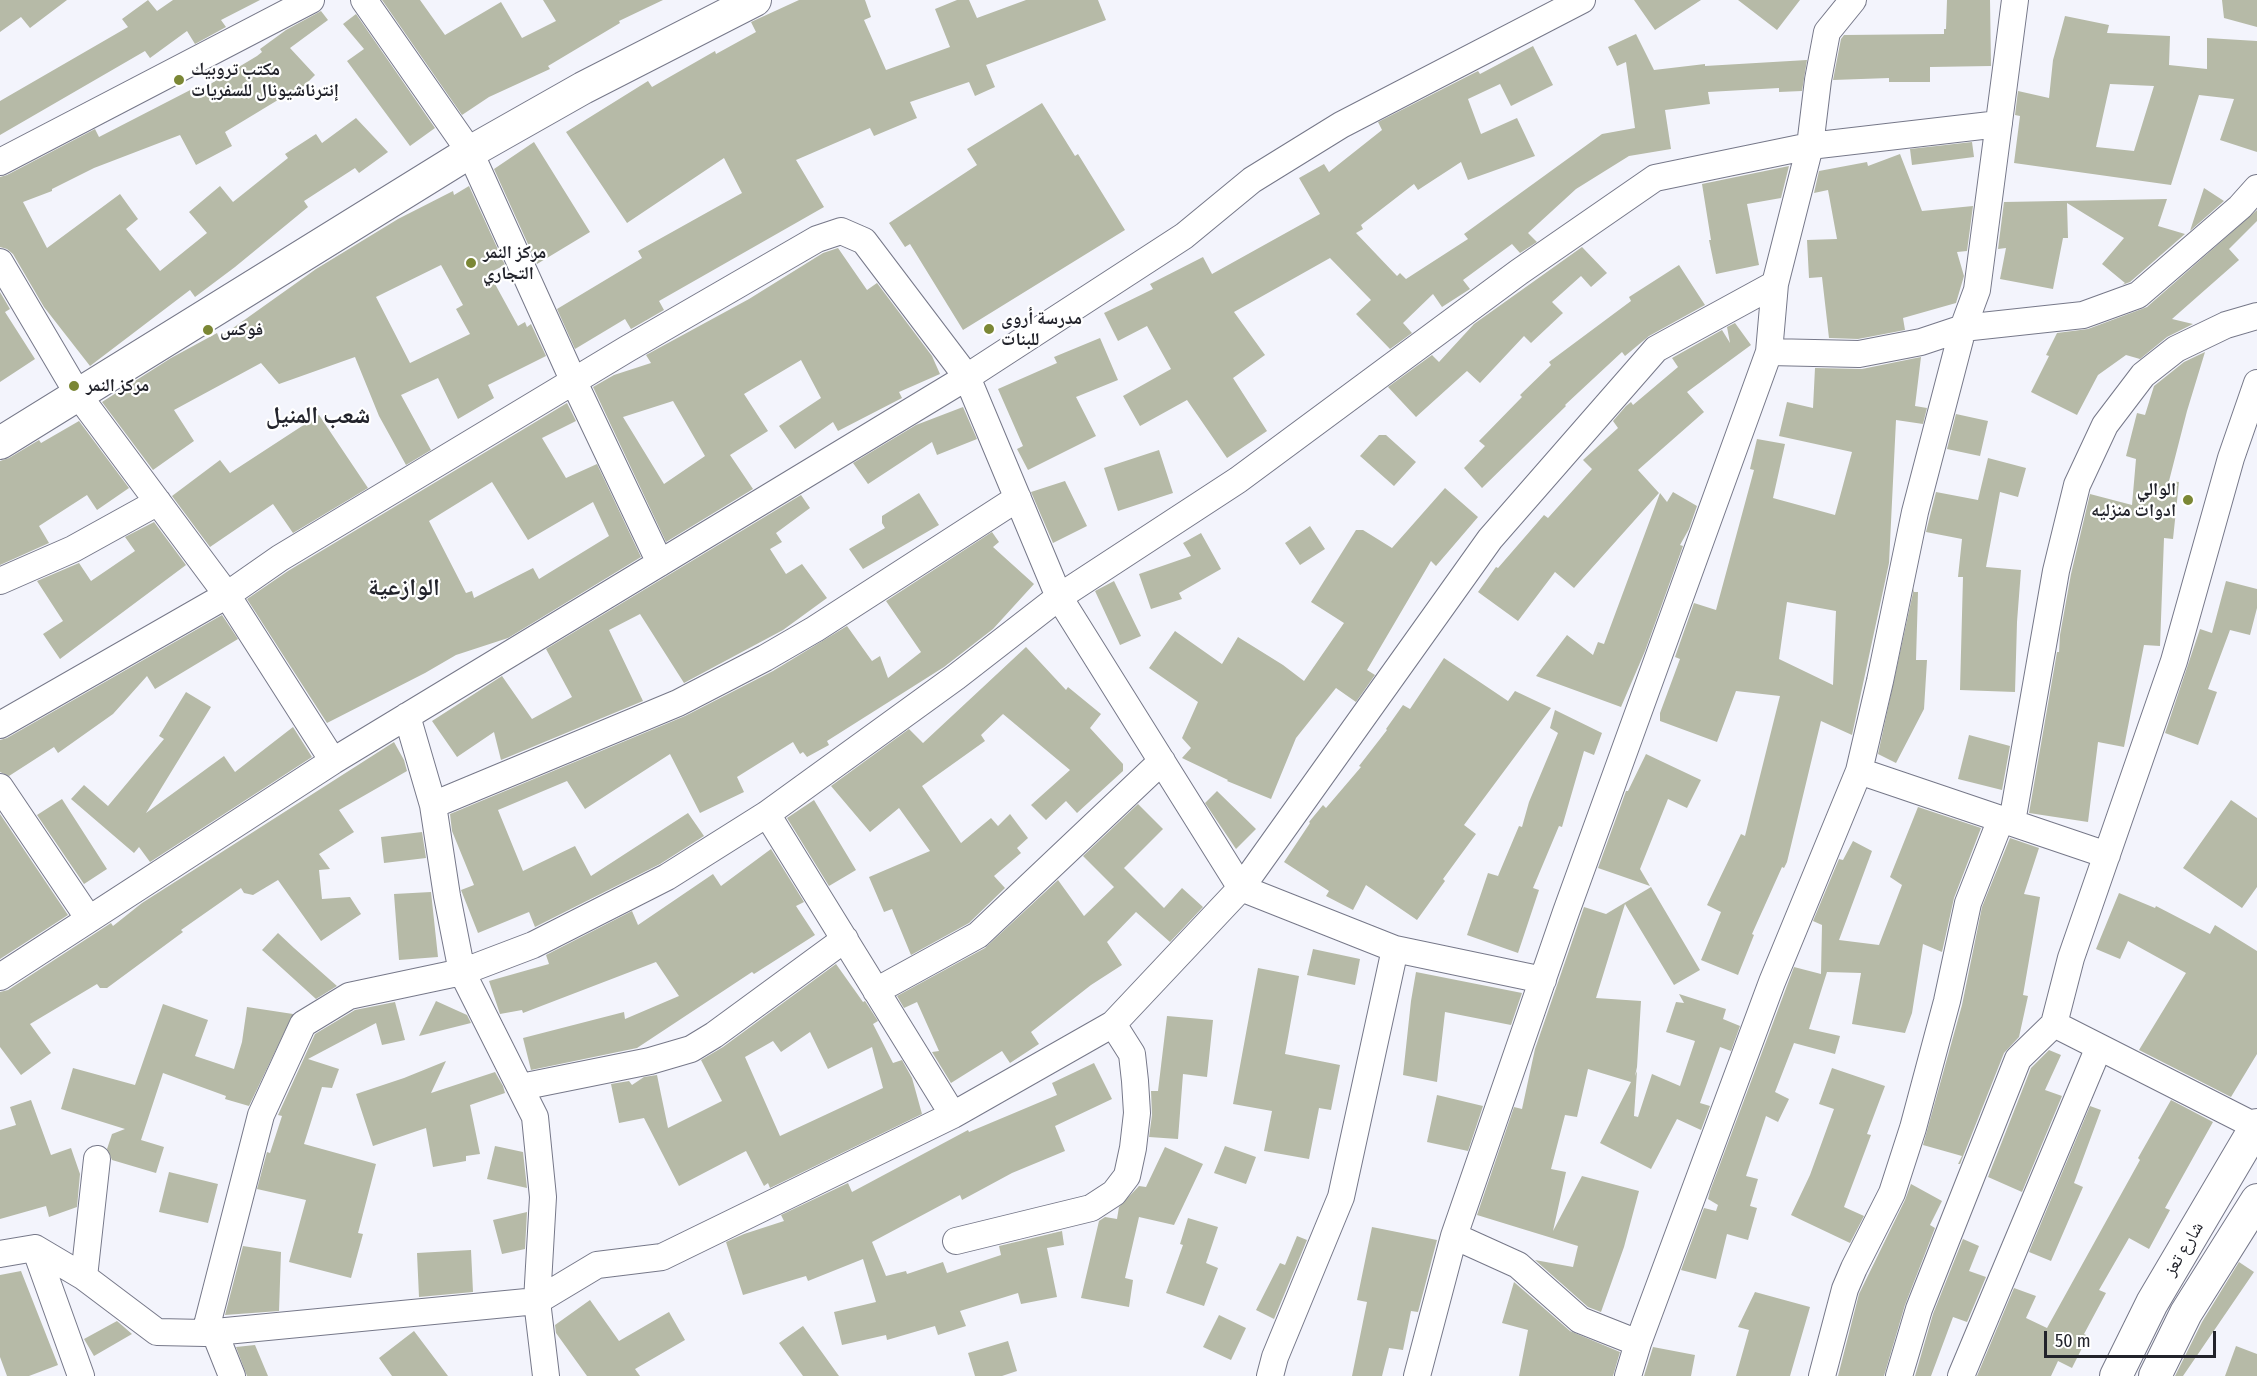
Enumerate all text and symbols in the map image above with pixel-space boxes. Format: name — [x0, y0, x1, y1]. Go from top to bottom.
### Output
place label: مكتب تروبيك إنترناشيونال للسفريات — [191, 59, 339, 101]
marker: مكتب تروبيك إنترناشيونال للسفريات — [172, 73, 186, 87]
place label: مركز النمر التجاري — [483, 242, 546, 284]
marker: مركز النمر التجاري — [464, 256, 478, 270]
place label: مدرسة أروى للبنات — [1001, 308, 1082, 350]
place label: فوكس — [220, 319, 263, 341]
marker: مدرسة أروى للبنات — [982, 322, 996, 336]
marker: فوكس — [201, 323, 215, 337]
place label: مركز النمر — [86, 375, 149, 397]
marker: مركز النمر — [67, 379, 81, 393]
district label: شعب المنيل — [266, 402, 370, 430]
place label: الوالي ادوات منزليه — [2091, 479, 2176, 522]
marker: الوالي ادوات منزليه — [2181, 493, 2195, 507]
district label: الوازعية — [368, 574, 440, 602]
street label: شارع تعز — [2159, 1218, 2209, 1280]
scale bar — [2047, 1319, 2220, 1357]
text: 50 m — [2055, 1330, 2091, 1352]

